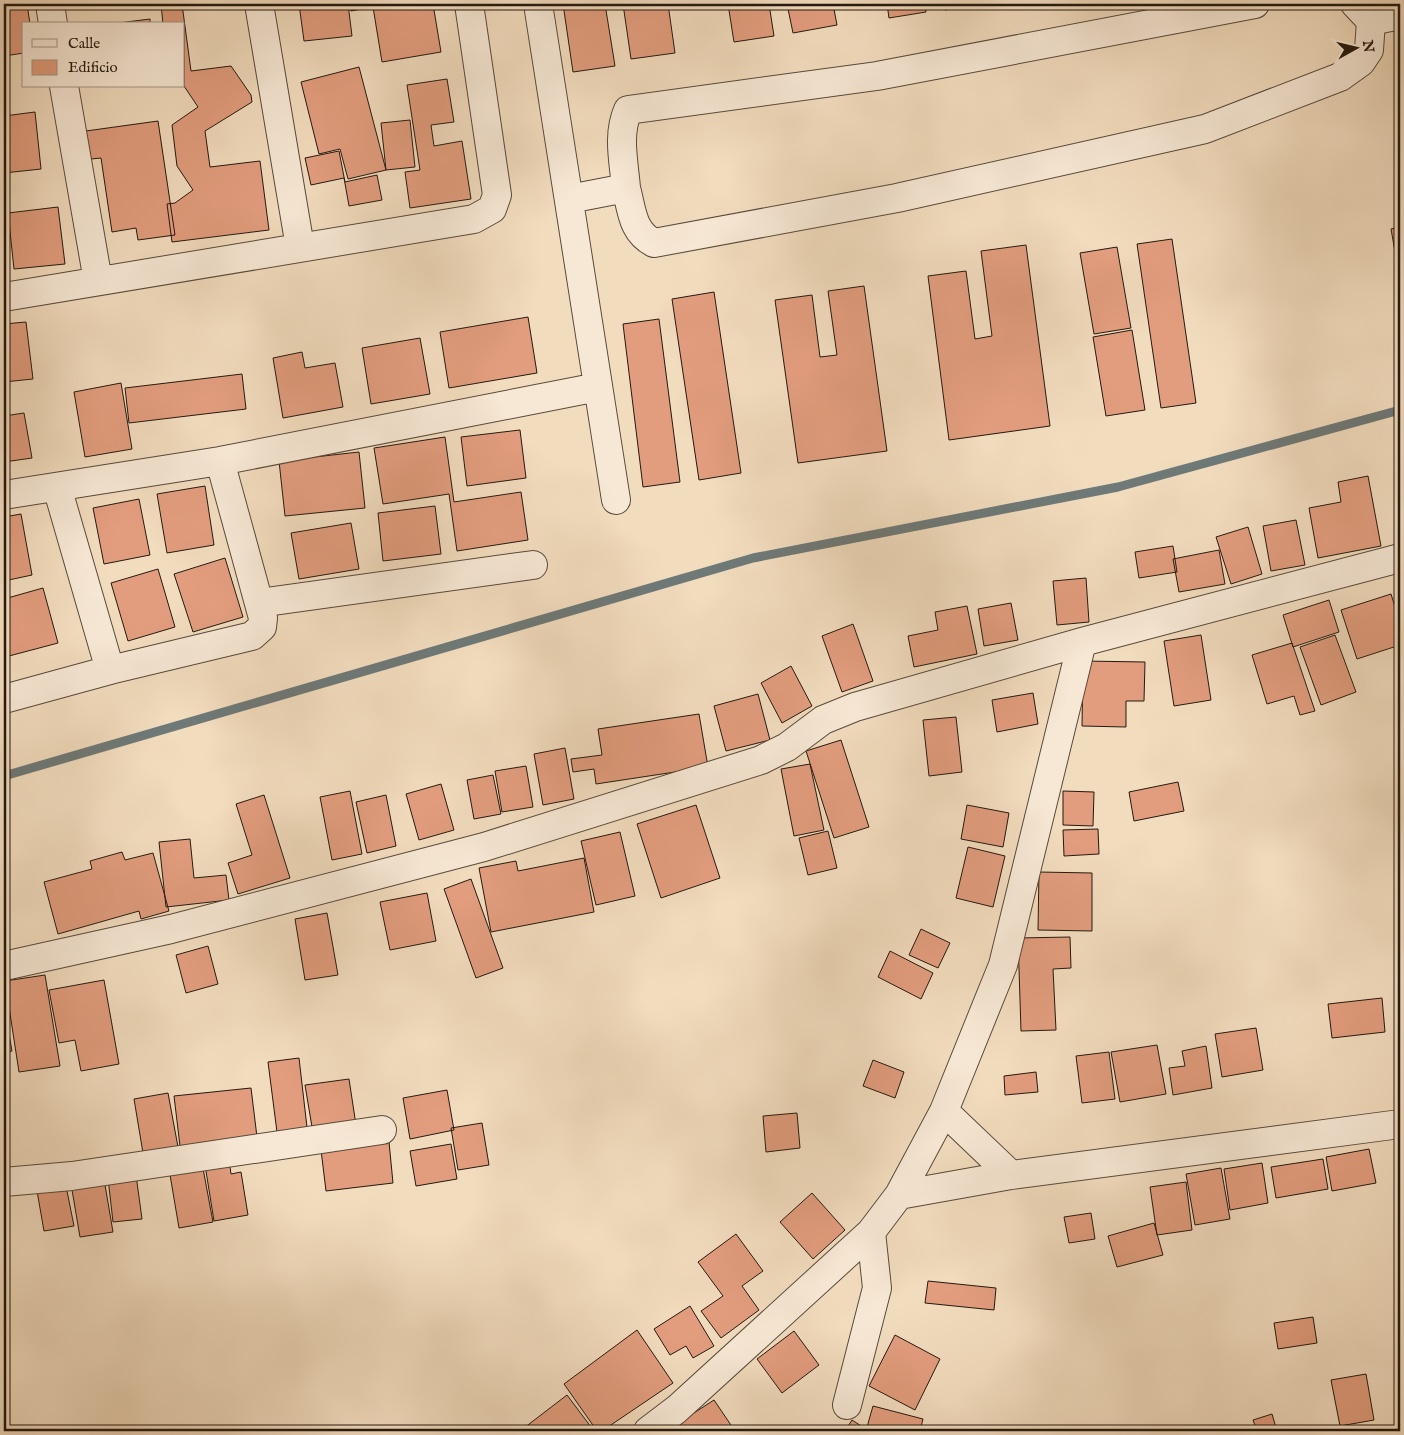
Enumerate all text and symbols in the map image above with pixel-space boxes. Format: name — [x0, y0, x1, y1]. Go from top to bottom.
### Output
legend — [22, 22, 185, 88]
north arrow — [1332, 22, 1382, 72]
text: Calle — [68, 34, 100, 53]
text: N — [1358, 38, 1378, 54]
text: Edificio — [68, 58, 118, 77]

